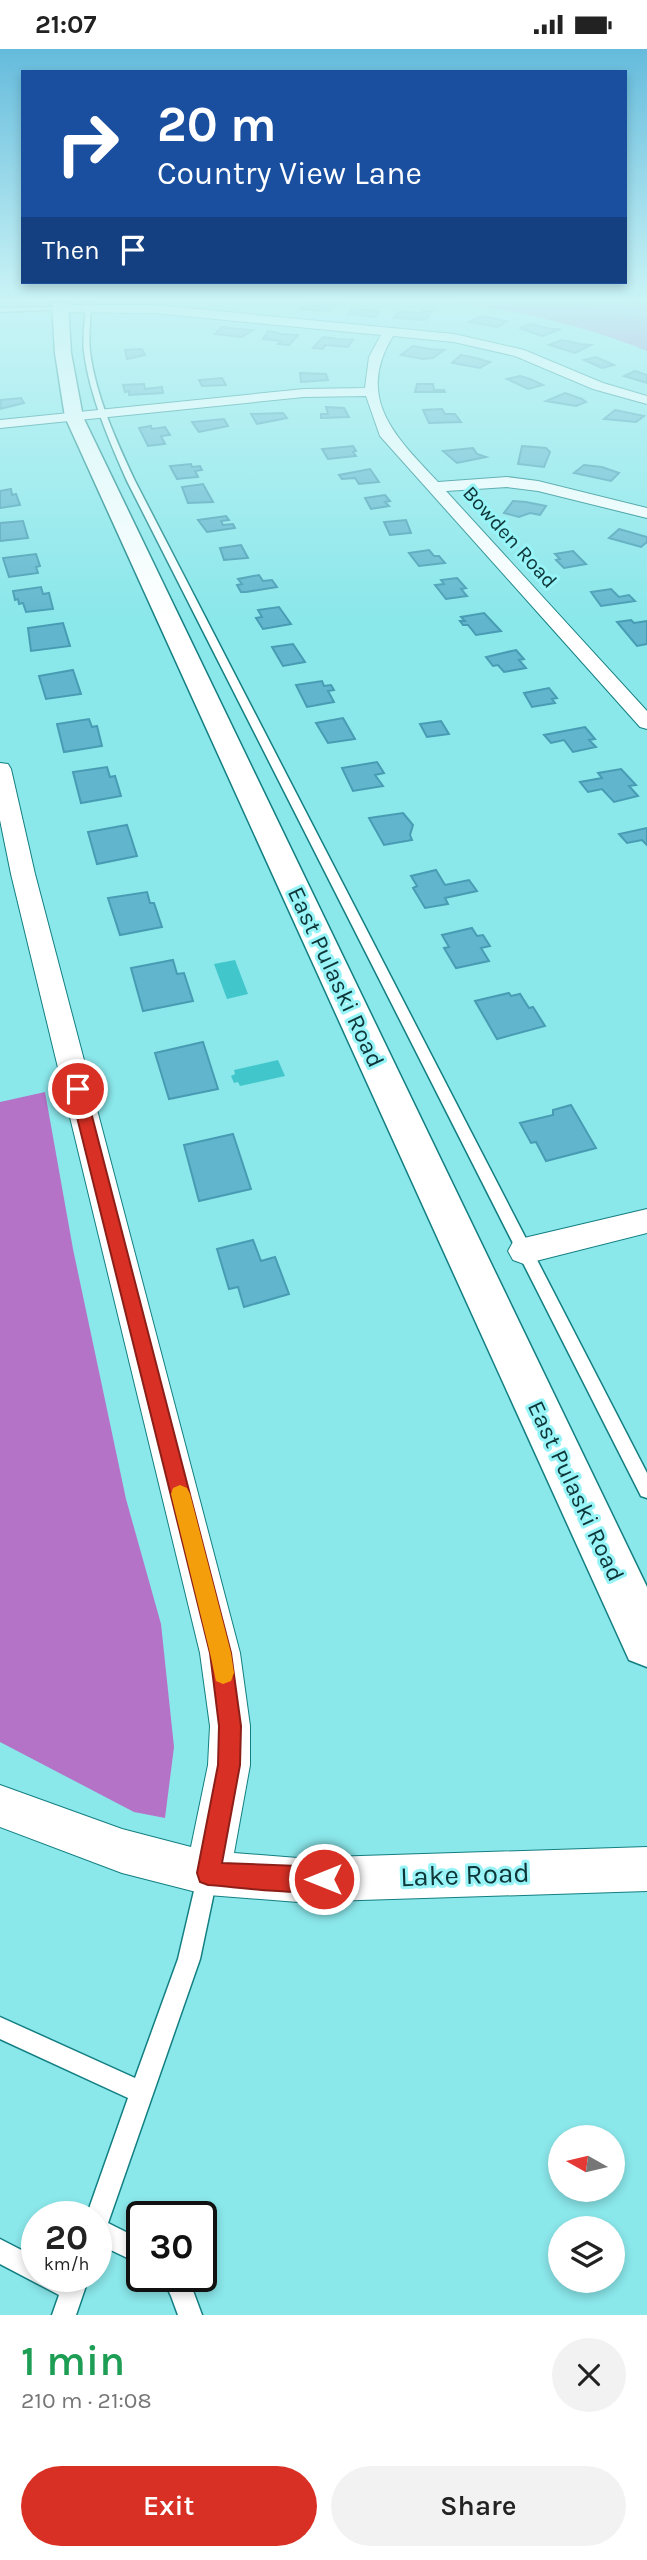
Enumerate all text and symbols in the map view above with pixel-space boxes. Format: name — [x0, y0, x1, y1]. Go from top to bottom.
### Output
text: 21:07 — [35, 9, 96, 40]
text: 20 m — [157, 96, 277, 153]
icon: right — [42, 98, 133, 189]
text: Country View Lane — [157, 155, 422, 192]
icon: arrive — [114, 231, 152, 269]
text: Then — [42, 235, 100, 266]
street label: Bowden Road — [458, 481, 562, 593]
street label: East Pulaski Road — [282, 882, 390, 1072]
pin — [48, 1059, 108, 1119]
icon: arrive — [59, 1070, 97, 1108]
street label: East Pulaski Road — [522, 1396, 630, 1586]
position arrow — [287, 1842, 361, 1916]
street label: Lake Road — [400, 1856, 530, 1893]
north arrow — [548, 2125, 625, 2201]
map controls — [548, 2125, 625, 2293]
speed limit sign: 30 — [126, 2201, 217, 2292]
button: layers — [548, 2216, 625, 2293]
text: 20 — [45, 2217, 88, 2258]
text: km/h — [44, 2253, 89, 2275]
text: 1 min — [21, 2336, 125, 2386]
button: close — [552, 2338, 626, 2412]
text: 210 m · 21:08 — [21, 2387, 152, 2414]
button: Exit — [21, 2466, 317, 2546]
button: Share — [331, 2466, 626, 2546]

